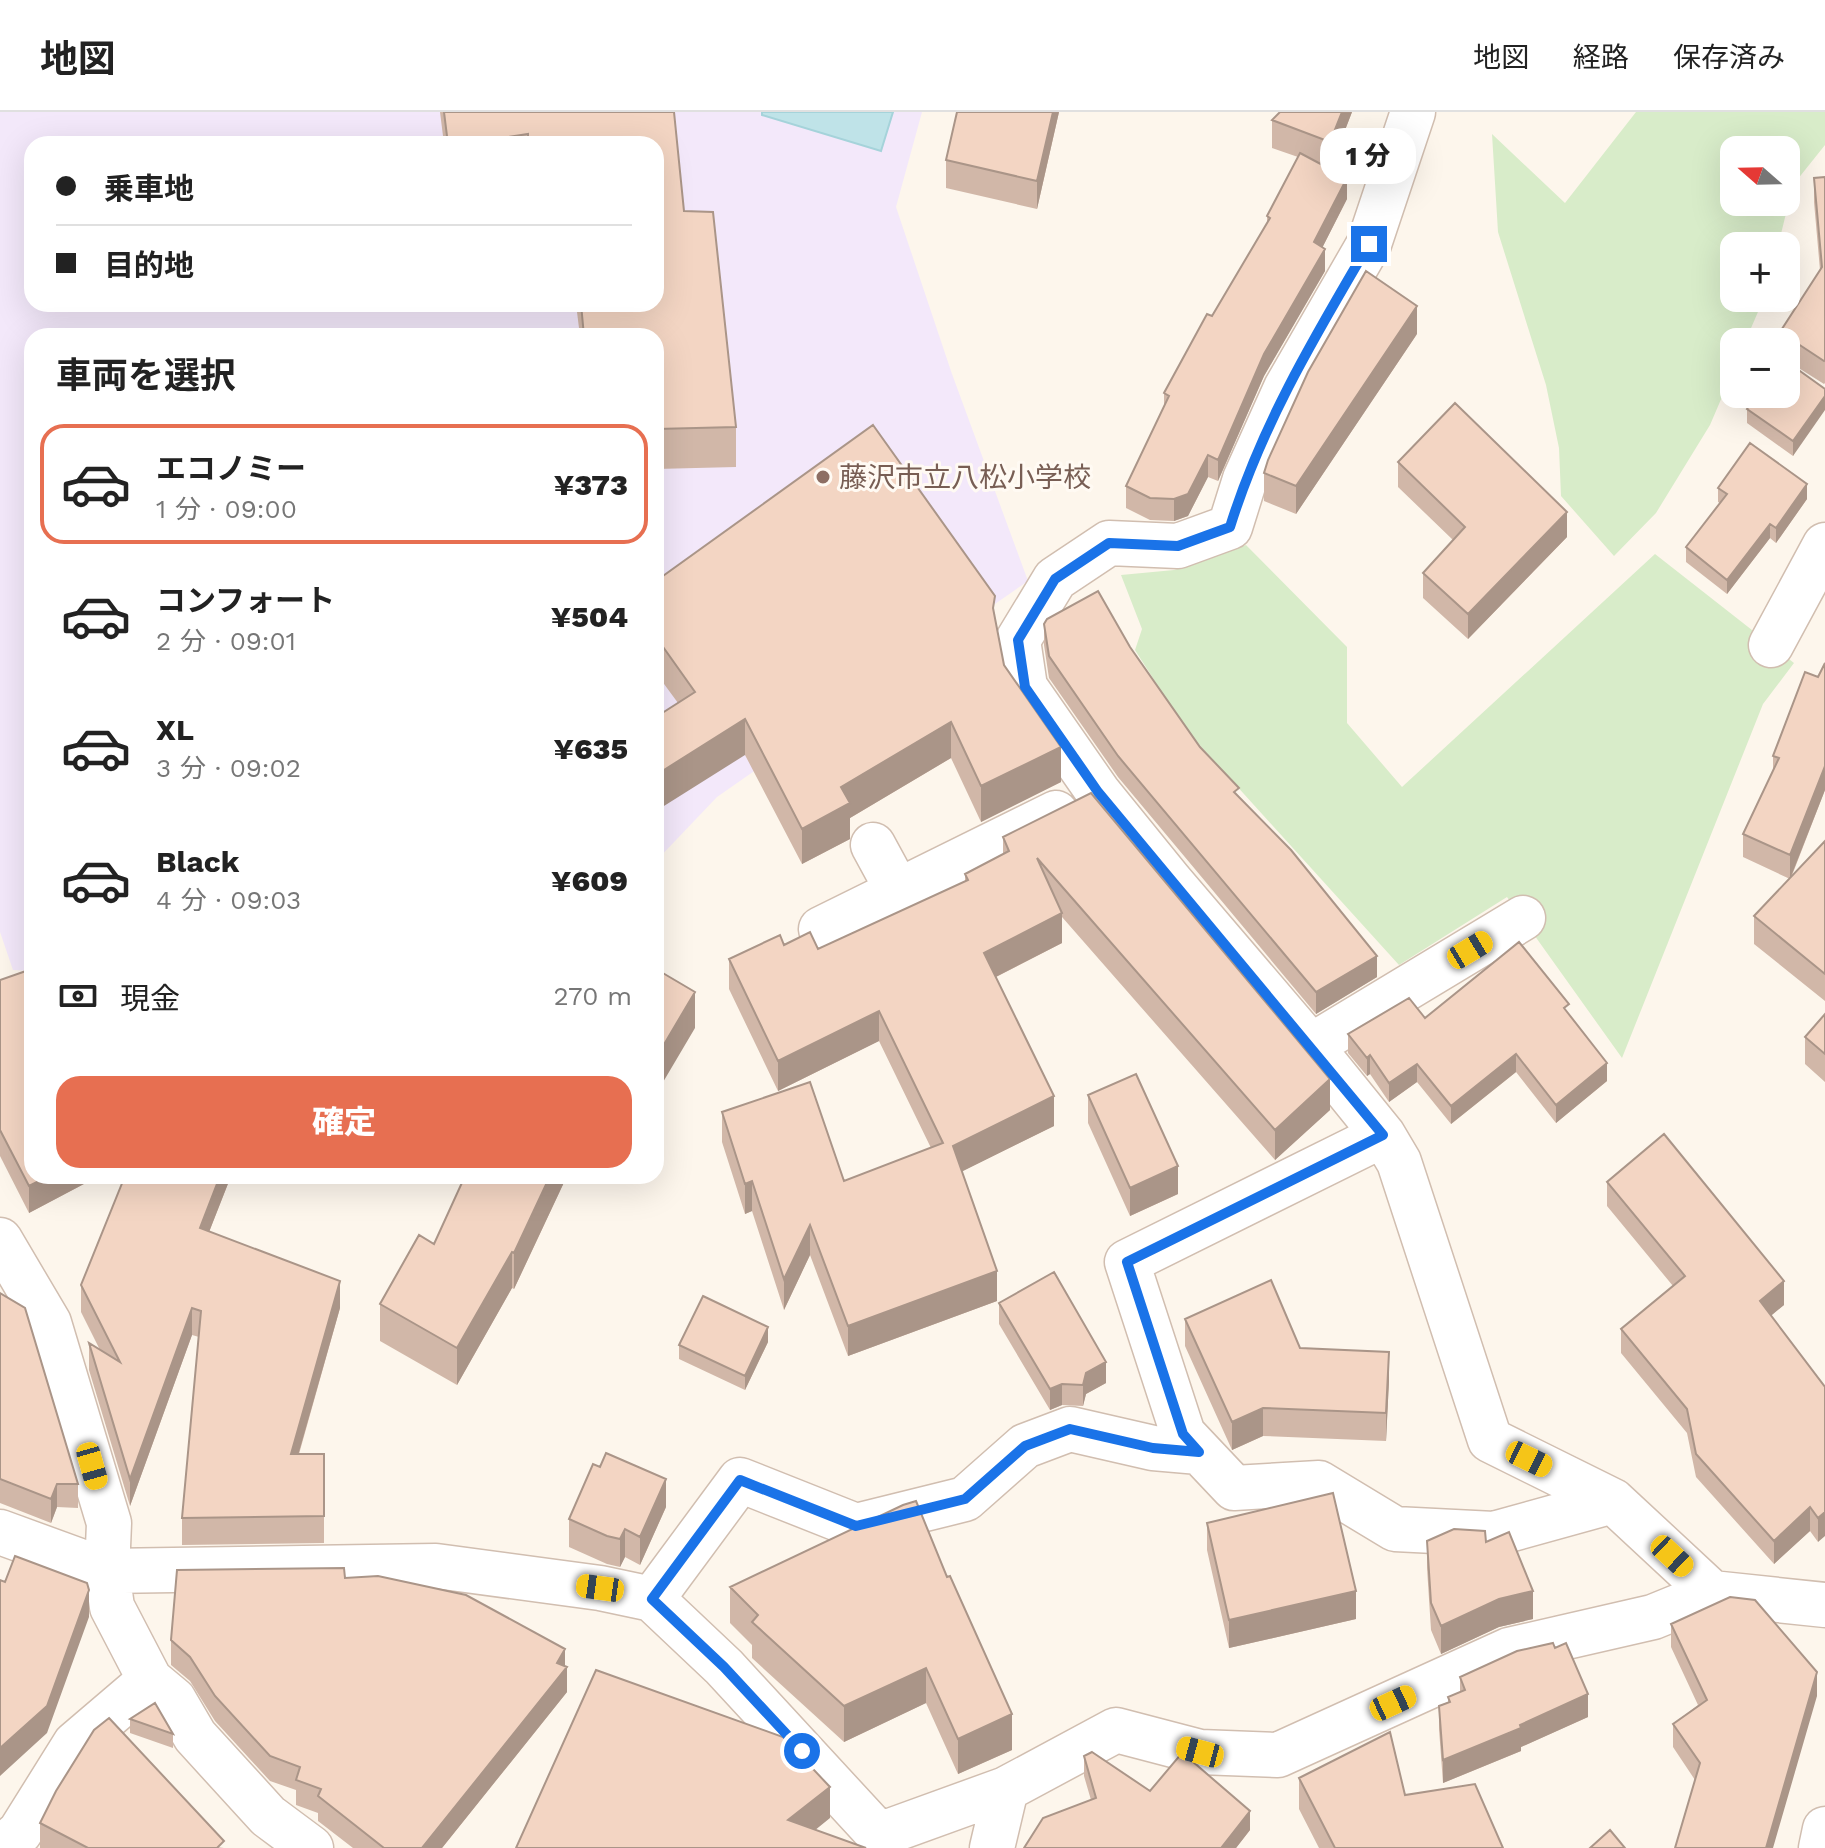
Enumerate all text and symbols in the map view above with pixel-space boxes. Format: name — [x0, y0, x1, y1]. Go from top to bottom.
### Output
text: 地図 — [40, 37, 116, 81]
text: 地図 — [1473, 41, 1529, 74]
text: 経路 — [1573, 41, 1629, 74]
text: 保存済み — [1673, 41, 1785, 74]
callout: 1 分 — [1321, 128, 1417, 184]
north arrow — [1720, 136, 1800, 216]
map controls — [1720, 136, 1800, 408]
text: 1 分 — [1346, 141, 1390, 171]
text: 乗車地 — [104, 171, 194, 206]
route end — [1351, 226, 1387, 262]
button: + — [1720, 232, 1800, 312]
text: 目的地 — [104, 248, 194, 283]
button: − — [1720, 328, 1800, 408]
text: 車両を選択 — [56, 355, 236, 397]
icon: car — [60, 448, 132, 520]
text: エコノミー — [156, 451, 306, 486]
place label: 藤沢市立八松小学校 — [839, 461, 1091, 494]
text: ¥373 — [554, 467, 628, 502]
marker: 藤沢市立八松小学校 — [814, 468, 832, 486]
text: 1 分 · 09:00 — [156, 494, 297, 524]
icon: car — [60, 580, 132, 652]
text: コンフォート — [156, 583, 335, 618]
text: ¥504 — [551, 599, 628, 634]
text: 2 分 · 09:01 — [156, 626, 296, 656]
icon: car — [60, 712, 132, 784]
text: XL — [156, 712, 194, 747]
text: ¥635 — [554, 731, 628, 766]
text: 3 分 · 09:02 — [156, 753, 301, 783]
icon: car — [60, 844, 132, 916]
text: Black — [156, 844, 240, 879]
text: ¥609 — [551, 863, 628, 898]
text: 4 分 · 09:03 — [156, 885, 301, 915]
car — [1443, 927, 1497, 973]
icon: cash — [56, 974, 100, 1018]
text: 現金 — [120, 981, 180, 1016]
text: 270 m — [553, 981, 632, 1011]
button: 確定 — [56, 1076, 632, 1168]
car — [1502, 1438, 1556, 1480]
car — [74, 1440, 110, 1492]
car — [1646, 1531, 1698, 1581]
car — [575, 1573, 625, 1603]
car — [1366, 1682, 1420, 1724]
route start — [784, 1733, 820, 1769]
car — [1174, 1734, 1226, 1770]

